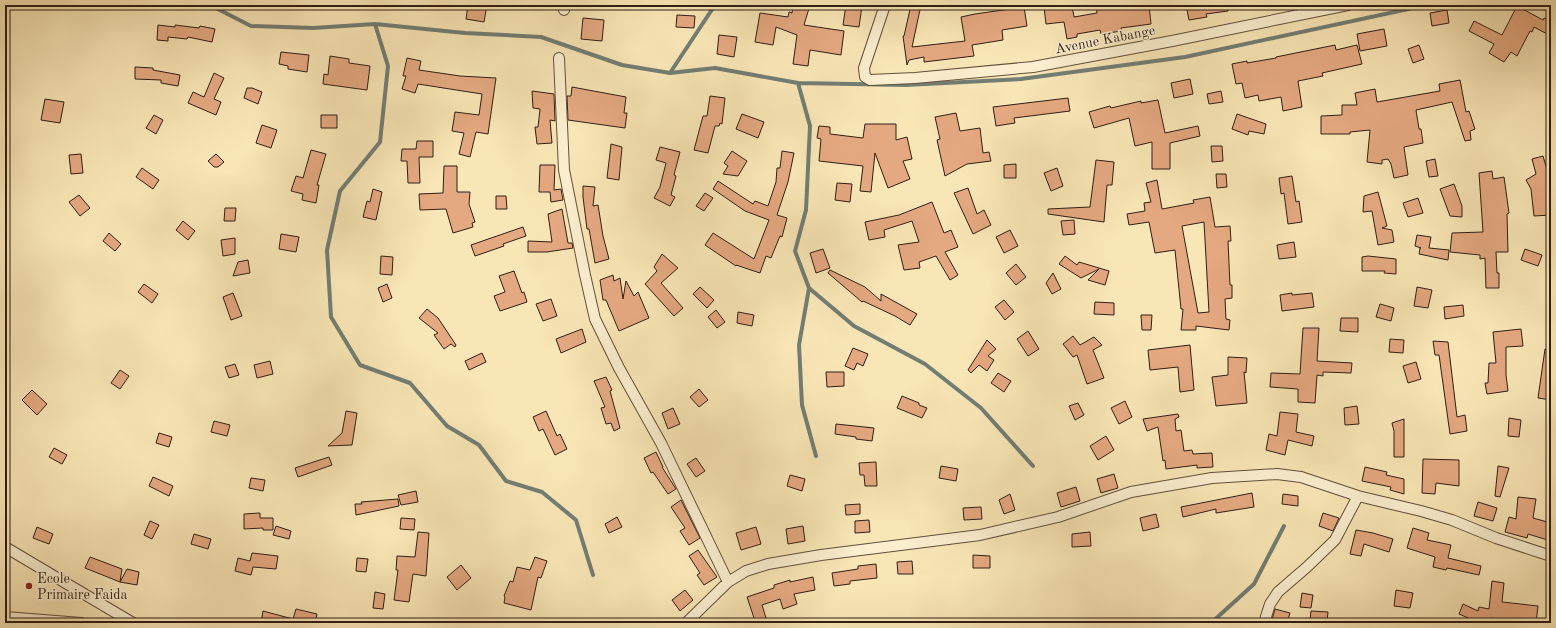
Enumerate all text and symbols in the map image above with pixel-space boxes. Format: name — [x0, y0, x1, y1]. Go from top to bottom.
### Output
street label: Avenue Kabange — [1054, 23, 1156, 57]
place label: Ecole Primaire Faida — [37, 572, 128, 602]
marker: Ecole Primaire Faida — [24, 581, 34, 591]

